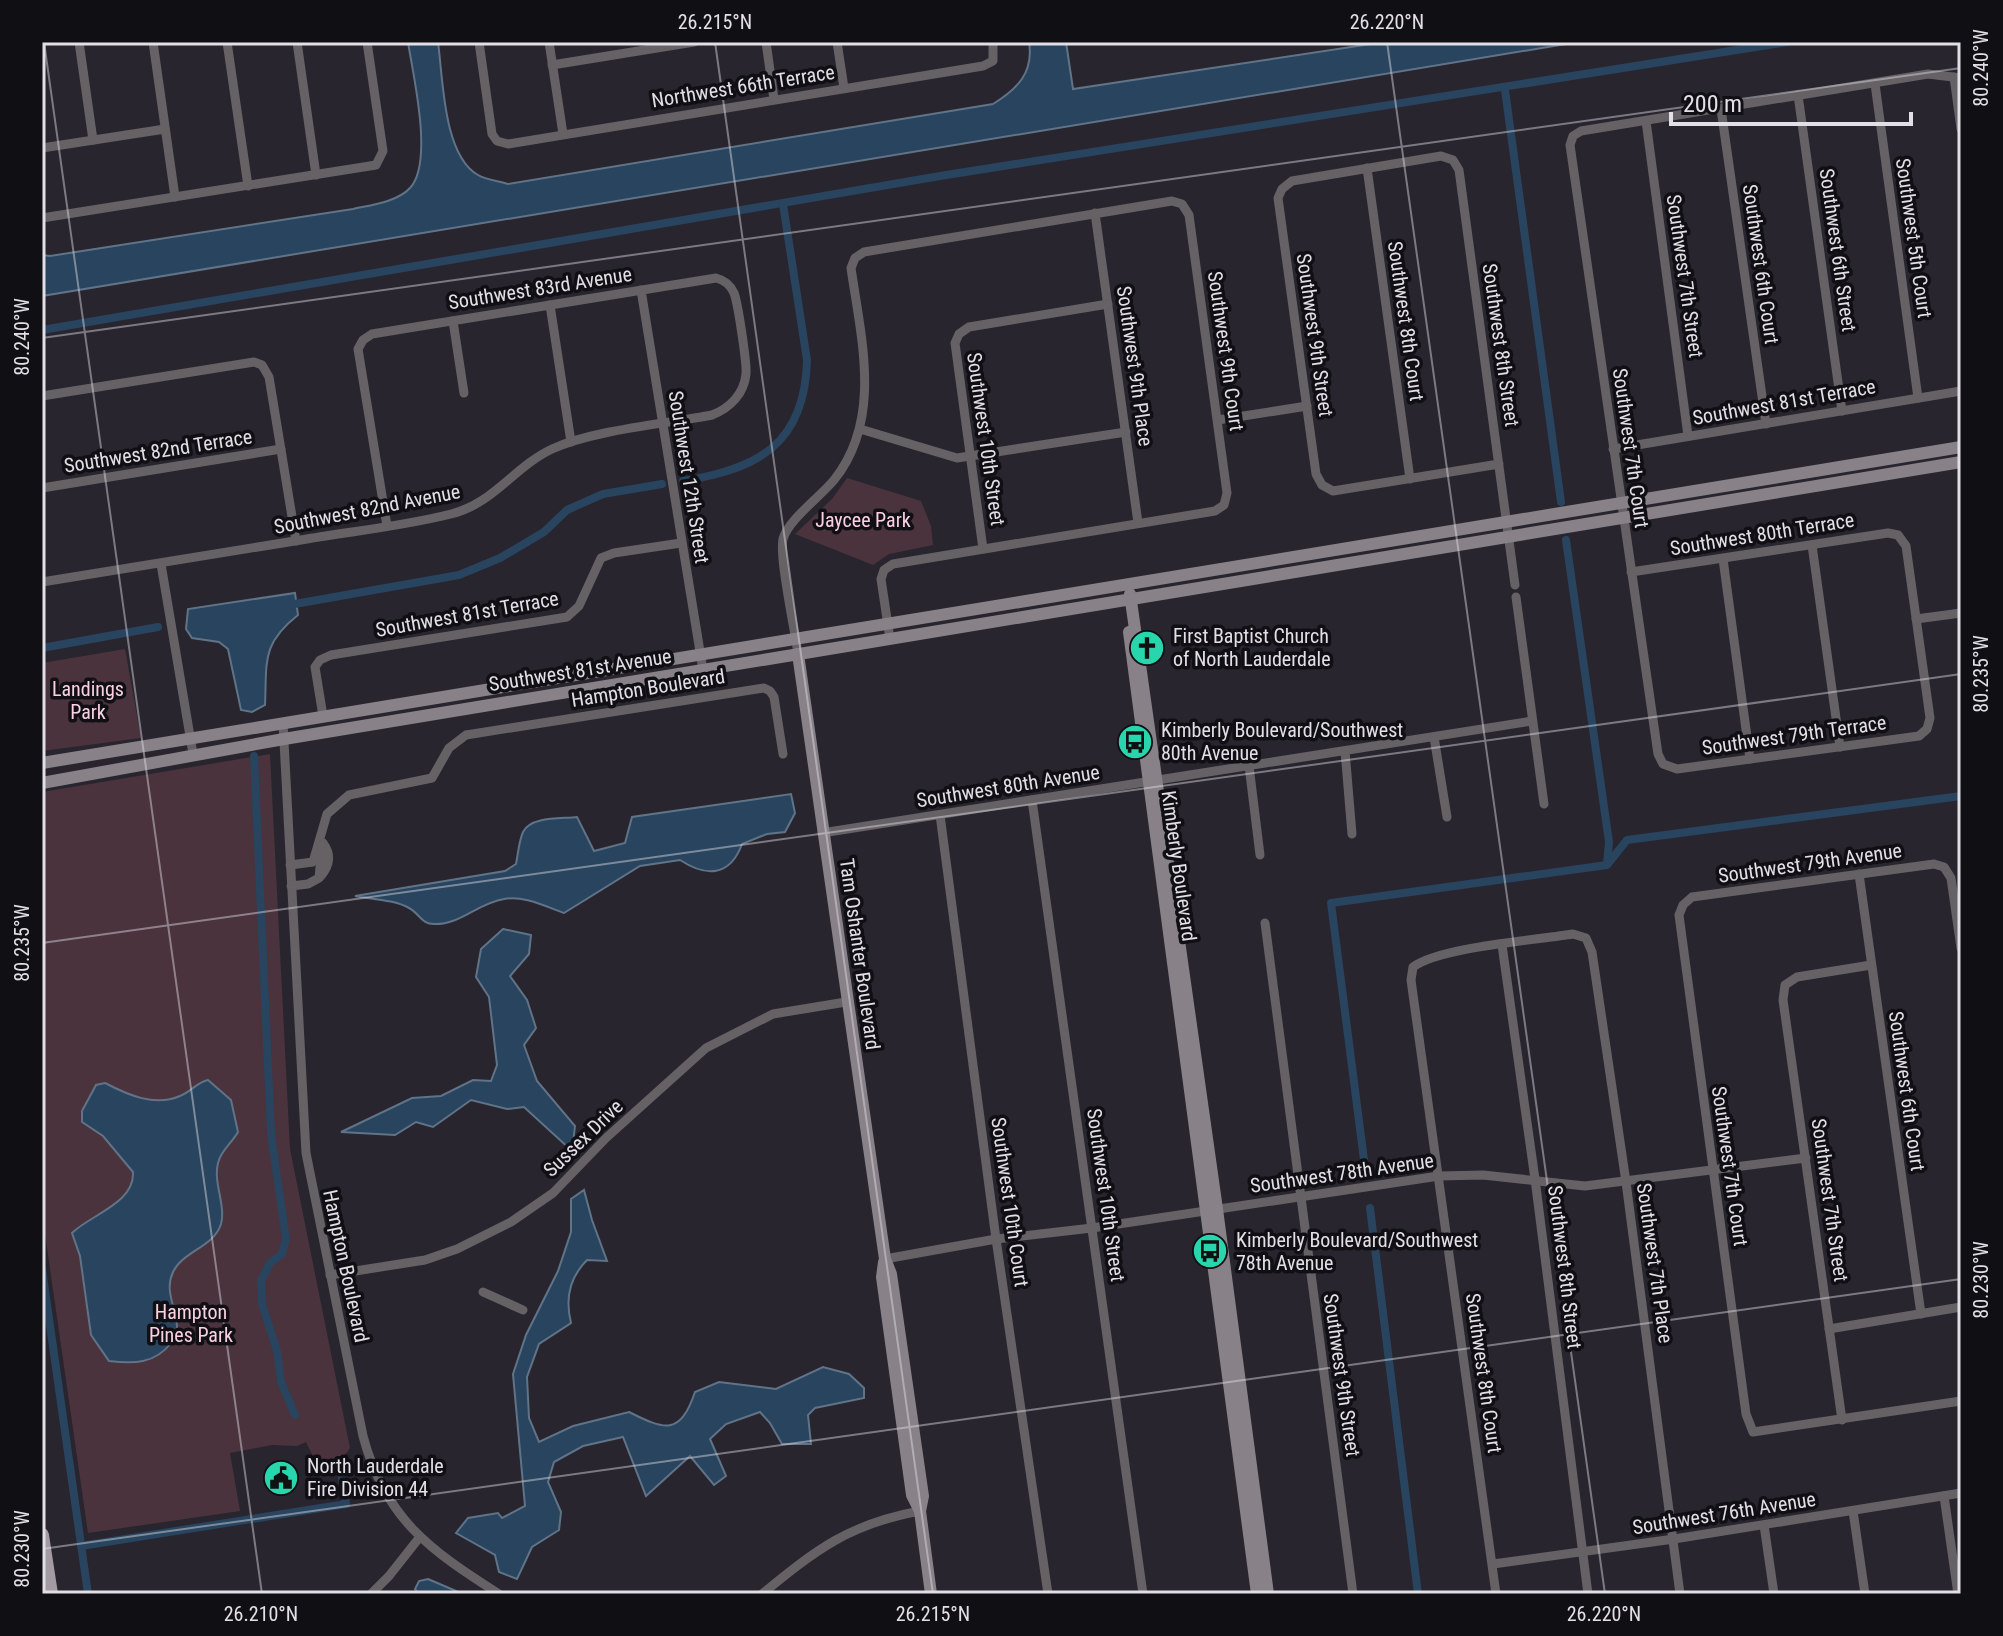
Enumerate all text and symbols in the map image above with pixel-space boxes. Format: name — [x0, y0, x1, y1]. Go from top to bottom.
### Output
text: 26.215°N — [678, 10, 752, 34]
text: 26.220°N — [1350, 10, 1424, 34]
text: 80.240°W — [1969, 29, 1993, 107]
street label: Northwest 66th Terrace — [650, 60, 836, 112]
scale bar — [1671, 76, 1911, 126]
text: 200 m — [1683, 90, 1742, 118]
street label: Southwest 5th Court — [1891, 156, 1937, 320]
street label: Southwest 6th Street — [1815, 167, 1861, 333]
street label: Southwest 6th Court — [1738, 182, 1784, 346]
street label: Southwest 7th Street — [1662, 193, 1708, 359]
street label: Southwest 8th Court — [1383, 239, 1429, 403]
street label: Southwest 9th Street — [1292, 252, 1338, 418]
street label: Southwest 83rd Avenue — [447, 262, 633, 314]
street label: Southwest 8th Street — [1478, 262, 1524, 428]
street label: Southwest 9th Court — [1203, 269, 1249, 433]
street label: Southwest 9th Place — [1112, 284, 1158, 448]
text: 80.240°W — [10, 298, 34, 376]
street label: Southwest 10th Street — [962, 351, 1010, 527]
street label: Southwest 7th Court — [1608, 366, 1654, 530]
street label: Southwest 81st Terrace — [1691, 374, 1877, 430]
street label: Southwest 12th Street — [664, 389, 715, 565]
street label: Southwest 82nd Terrace — [62, 424, 254, 478]
street label: Southwest 82nd Avenue — [272, 479, 462, 539]
park label: Jaycee Park — [815, 508, 911, 532]
street label: Southwest 80th Terrace — [1668, 508, 1856, 560]
street label: Southwest 81st Terrace — [374, 586, 560, 642]
place label: First Baptist Church of North Lauderdale — [1173, 624, 1331, 671]
church icon: First Baptist Church of North Lauderdale — [1128, 629, 1166, 667]
text: 80.235°W — [1969, 635, 1993, 713]
street label: Southwest 81st Avenue — [487, 644, 673, 696]
street label: Hampton Boulevard — [569, 664, 727, 712]
park label: Landings Park — [52, 677, 124, 724]
street label: Southwest 79th Terrace — [1700, 710, 1888, 760]
place label: Kimberly Boulevard/Southwest 80th Avenue — [1161, 718, 1403, 765]
bus stop icon: Kimberly Boulevard/Southwest 80th Avenue — [1116, 723, 1154, 761]
street label: Southwest 80th Avenue — [915, 760, 1101, 812]
street label: Kimberly Boulevard — [1157, 789, 1201, 943]
street label: Southwest 79th Avenue — [1717, 838, 1903, 888]
street label: Tam Oshanter Boulevard — [835, 857, 885, 1051]
text: 80.235°W — [10, 904, 34, 982]
street label: Southwest 6th Court — [1884, 1009, 1930, 1173]
street label: Southwest 7th Court — [1707, 1084, 1753, 1248]
street label: Sussex Drive — [538, 1094, 628, 1182]
street label: Southwest 10th Street — [1082, 1107, 1130, 1283]
street label: Southwest 10th Court — [986, 1116, 1034, 1288]
street label: Southwest 7th Street — [1807, 1117, 1853, 1283]
street label: Southwest 78th Avenue — [1249, 1148, 1435, 1198]
street label: Southwest 7th Place — [1632, 1181, 1678, 1345]
street label: Southwest 8th Street — [1543, 1184, 1587, 1350]
street label: Hampton Boulevard — [318, 1188, 374, 1344]
place label: Kimberly Boulevard/Southwest 78th Avenue — [1236, 1228, 1478, 1275]
bus stop icon: Kimberly Boulevard/Southwest 78th Avenue — [1191, 1232, 1229, 1270]
text: 80.230°W — [1969, 1241, 1993, 1319]
street label: Southwest 8th Court — [1461, 1291, 1507, 1455]
street label: Southwest 9th Street — [1319, 1292, 1365, 1458]
park label: Hampton Pines Park — [149, 1300, 233, 1347]
place label: North Lauderdale Fire Division 44 — [307, 1454, 444, 1501]
public building icon: North Lauderdale Fire Division 44 — [262, 1459, 300, 1497]
street label: Southwest 76th Avenue — [1631, 1487, 1817, 1539]
text: 80.230°W — [10, 1510, 34, 1588]
text: 26.210°N — [224, 1602, 298, 1626]
text: 26.215°N — [896, 1602, 970, 1626]
text: 26.220°N — [1567, 1602, 1641, 1626]

